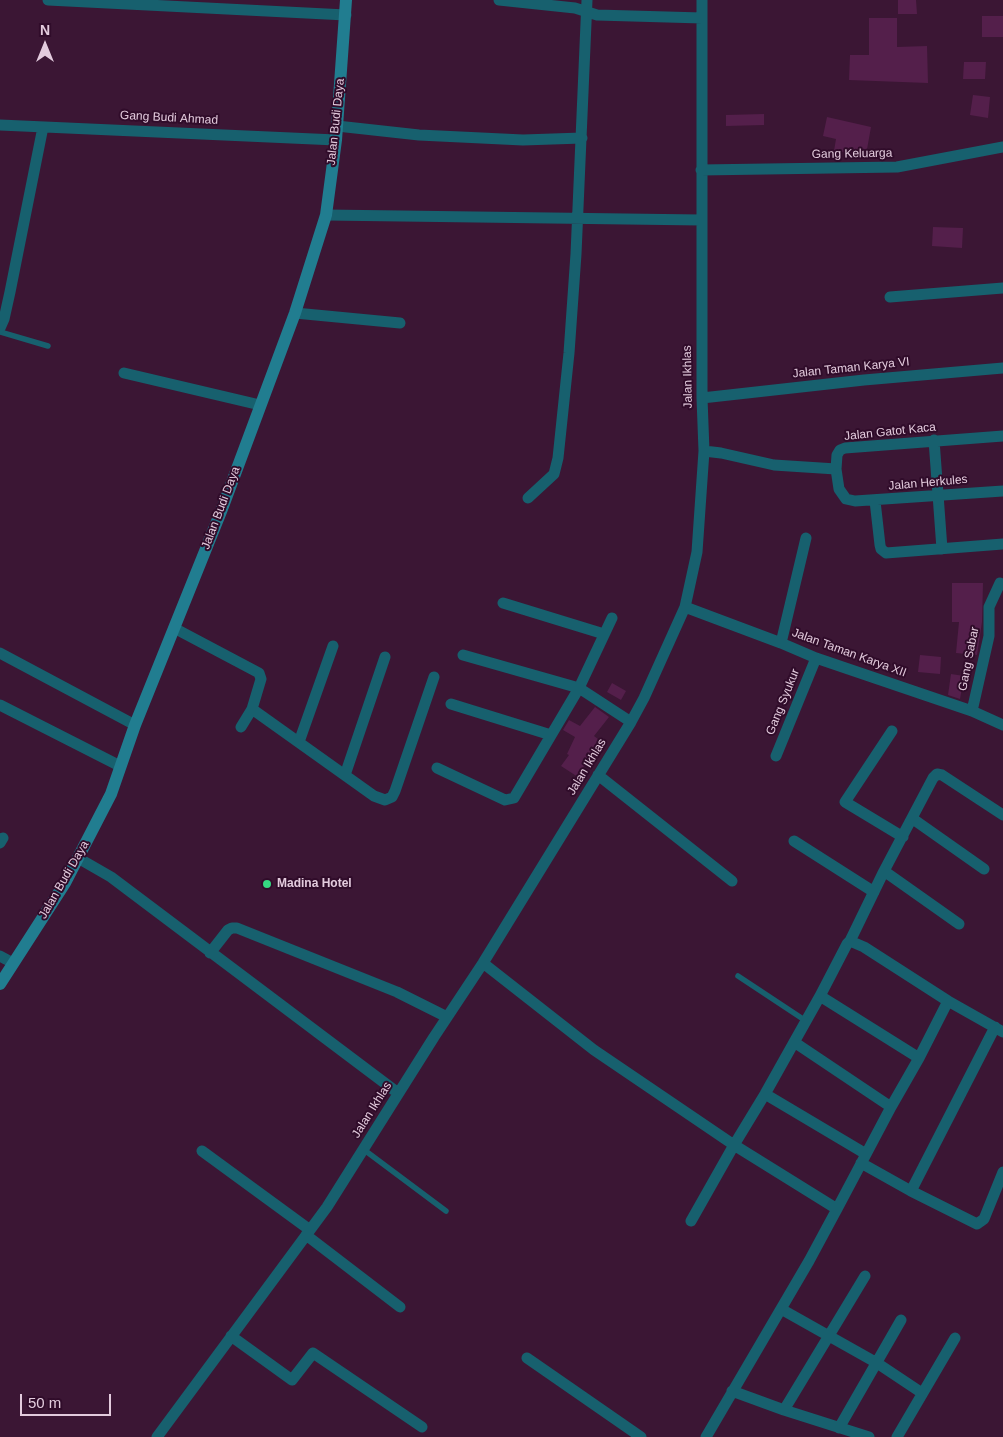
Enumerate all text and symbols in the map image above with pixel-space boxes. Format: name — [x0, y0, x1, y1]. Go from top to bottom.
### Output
north arrow — [20, 20, 70, 70]
text: N — [40, 22, 50, 38]
street label: Jalan Budi Daya — [324, 78, 348, 166]
street label: Gang Budi Ahmad — [120, 108, 218, 128]
street label: Gang Keluarga — [812, 146, 892, 162]
street label: Jalan Ikhlas — [680, 345, 696, 409]
street label: Jalan Taman Karya VI — [792, 355, 910, 381]
street label: Jalan Gatot Kaca — [843, 420, 937, 444]
street label: Jalan Budi Daya — [199, 465, 243, 551]
street label: Jalan Herkules — [888, 472, 968, 494]
street label: Jalan Taman Karya XII — [790, 626, 908, 680]
street label: Gang Sabar — [956, 626, 982, 692]
street label: Gang Syukur — [763, 667, 803, 737]
street label: Jalan Ikhlas — [565, 736, 609, 798]
street label: Jalan Budi Daya — [36, 839, 92, 921]
place label: Madina Hotel — [277, 877, 352, 891]
marker: Madina Hotel — [261, 878, 273, 890]
street label: Jalan Ikhlas — [349, 1079, 395, 1141]
scale bar — [22, 1384, 114, 1416]
text: 50 m — [28, 1394, 61, 1411]

